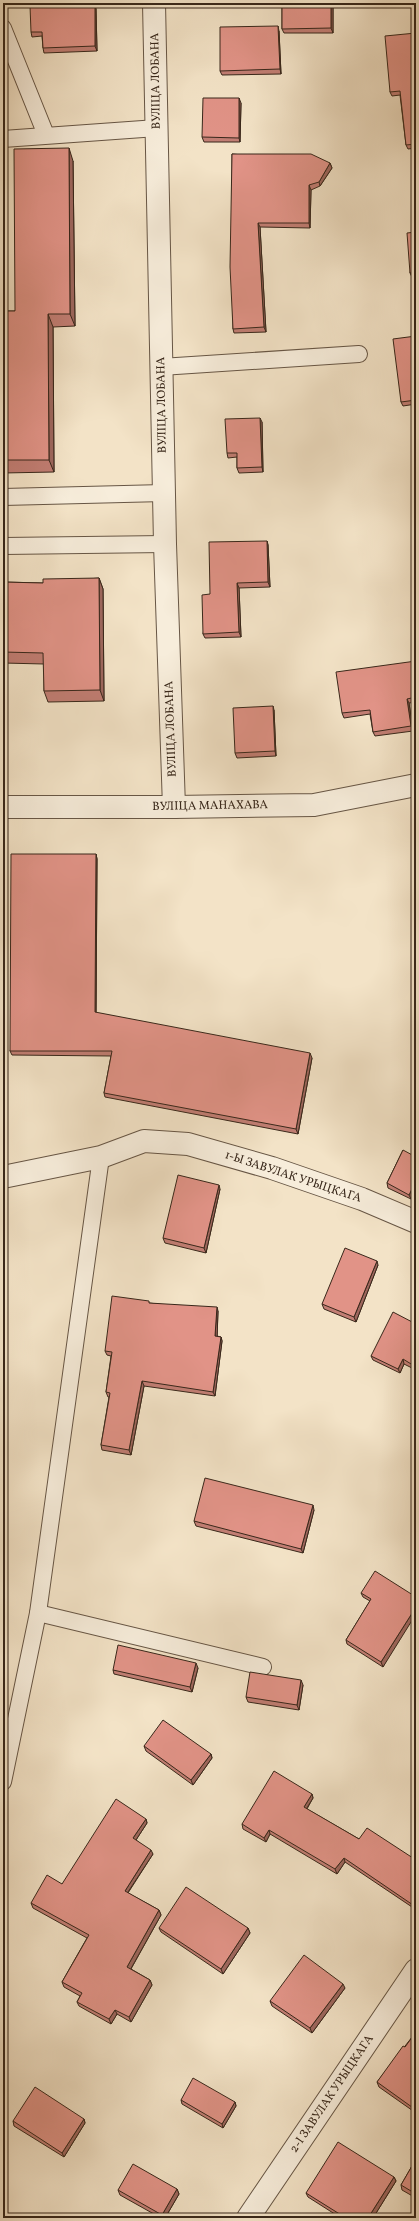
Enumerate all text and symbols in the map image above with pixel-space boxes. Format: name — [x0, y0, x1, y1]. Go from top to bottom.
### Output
street label: ВУЛІЦА ЛОБАНА — [147, 32, 165, 129]
street label: ВУЛІЦА ЛОБАНА — [153, 356, 171, 453]
street label: ВУЛІЦА ЛОБАНА — [161, 680, 181, 777]
street label: ВУЛІЦА МАНАХАВА — [152, 797, 269, 815]
street label: 1-Ы ЗАВУЛАК УРЫЦКАГА — [223, 1147, 364, 1207]
street label: 2-І ЗАВУЛАК УРЫЦКАГА — [286, 2031, 378, 2156]

